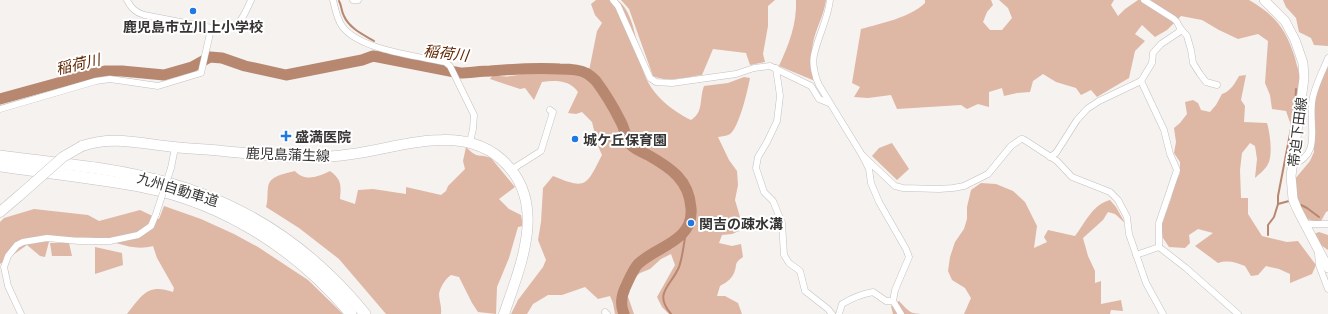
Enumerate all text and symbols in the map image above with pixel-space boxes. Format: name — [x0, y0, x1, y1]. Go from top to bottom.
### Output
marker: 鹿児島市立川上小学校 — [188, 6, 198, 16]
place label: 鹿児島市立川上小学校 — [123, 16, 263, 37]
water label: 稲荷川 — [422, 39, 472, 67]
water label: 稲荷川 — [53, 47, 104, 80]
street label: 帯迫下田線 — [1282, 96, 1312, 168]
place label: 盛満医院 — [295, 126, 351, 147]
place label: 城ケ丘保育園 — [583, 129, 667, 150]
marker: 盛満医院 — [280, 130, 292, 142]
marker: 城ケ丘保育園 — [570, 134, 580, 144]
street label: 鹿児島蒲生線 — [246, 142, 330, 166]
street label: 九州自動車道 — [135, 167, 221, 211]
place label: 関吉の疎水溝 — [699, 213, 783, 234]
marker: 関吉の疎水溝 — [686, 218, 696, 228]

